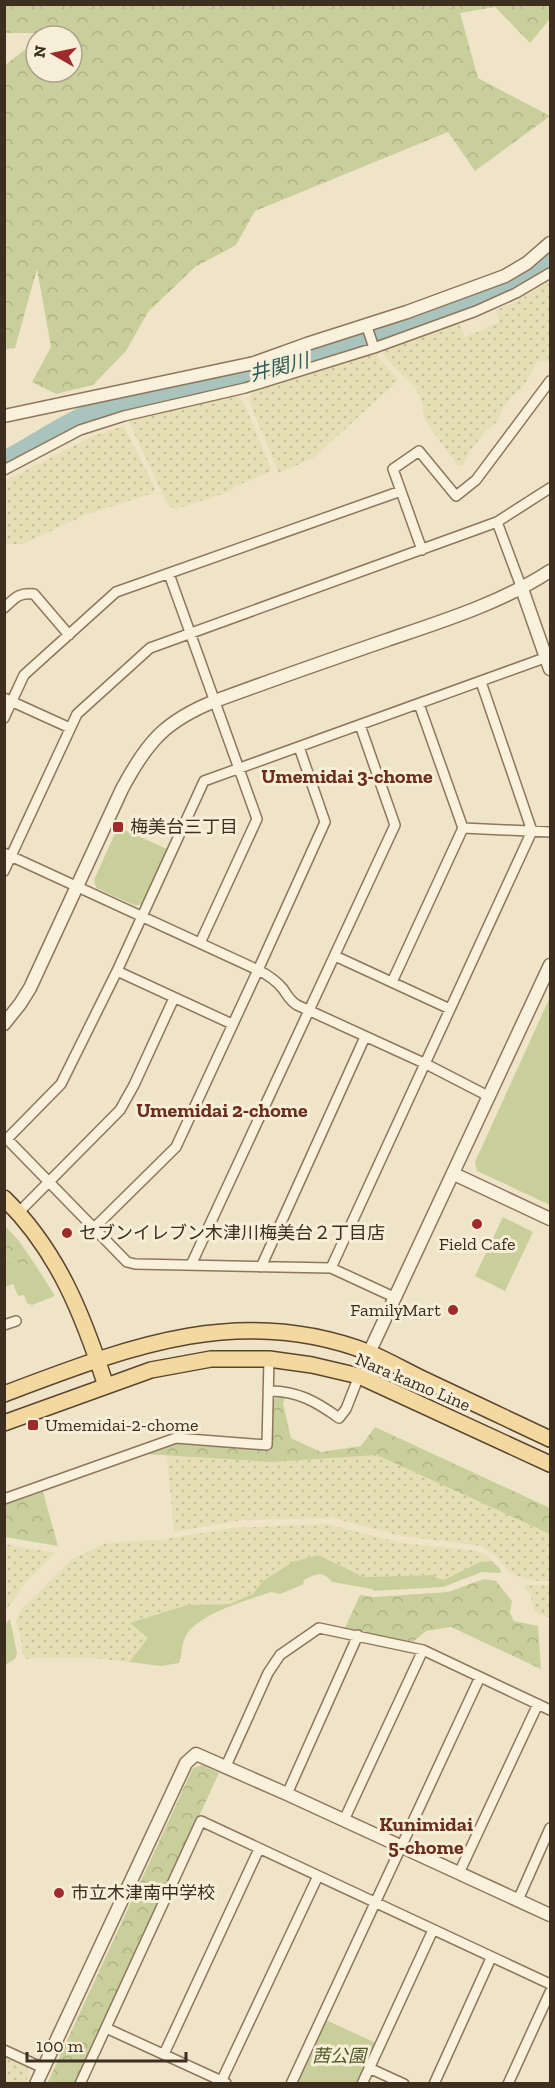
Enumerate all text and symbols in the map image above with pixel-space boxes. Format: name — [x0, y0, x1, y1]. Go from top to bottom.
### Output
north arrow — [24, 24, 84, 84]
text: N — [29, 44, 50, 59]
water label: 井関川 — [247, 348, 313, 386]
district label: Umemidai 3-chome — [261, 764, 433, 788]
place label: 梅美台三丁目 — [130, 816, 238, 838]
marker: 梅美台三丁目 — [111, 820, 125, 834]
district label: Umemidai 2-chome — [136, 1098, 308, 1122]
marker: Field Cafe — [470, 1217, 484, 1231]
place label: セブンイレブン木津川梅美台２丁目店 — [79, 1222, 385, 1244]
marker: セブンイレブン木津川梅美台２丁目店 — [60, 1226, 74, 1240]
place label: Field Cafe — [439, 1233, 515, 1255]
place label: FamilyMart — [350, 1299, 441, 1321]
marker: FamilyMart — [446, 1303, 460, 1317]
street label: Nara kamo Line — [352, 1348, 474, 1416]
place label: Umemidai-2-chome — [45, 1414, 199, 1436]
marker: Umemidai-2-chome — [26, 1418, 40, 1432]
district label: Kunimidai 5-chome — [379, 1812, 473, 1859]
place label: 市立木津南中学校 — [71, 1882, 215, 1904]
marker: 市立木津南中学校 — [52, 1886, 66, 1900]
scale bar — [27, 2025, 186, 2063]
text: 100 m — [36, 2035, 84, 2057]
park label: 茜公園 — [312, 2045, 369, 2067]

